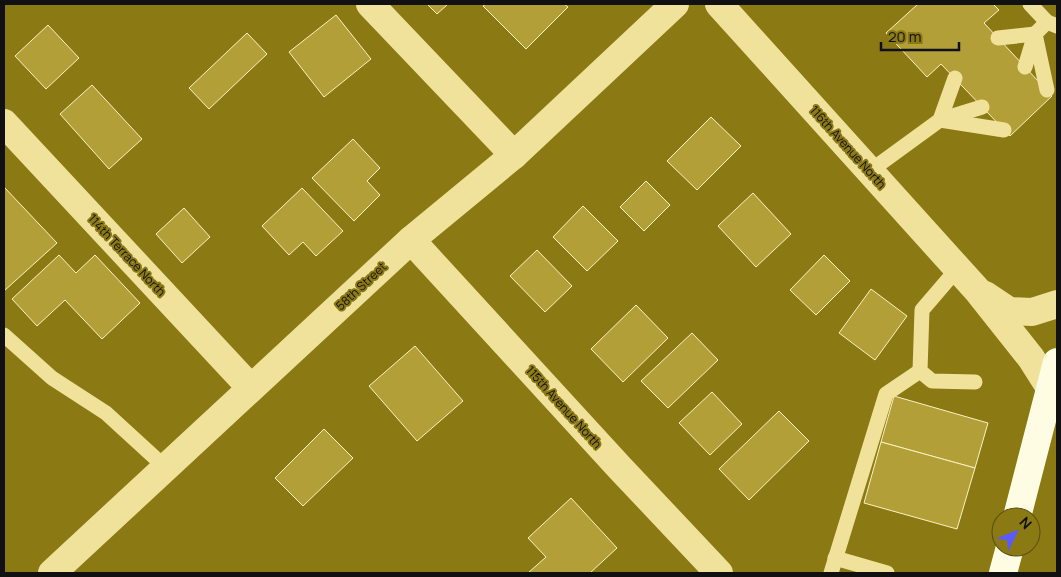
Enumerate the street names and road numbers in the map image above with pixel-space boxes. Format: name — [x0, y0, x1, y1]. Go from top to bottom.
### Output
street label: 116th Avenue North — [806, 102, 890, 192]
street label: 114th Terrace North — [84, 210, 170, 300]
street label: 58th Street — [332, 258, 390, 314]
street label: 115th Avenue North — [522, 362, 606, 452]

